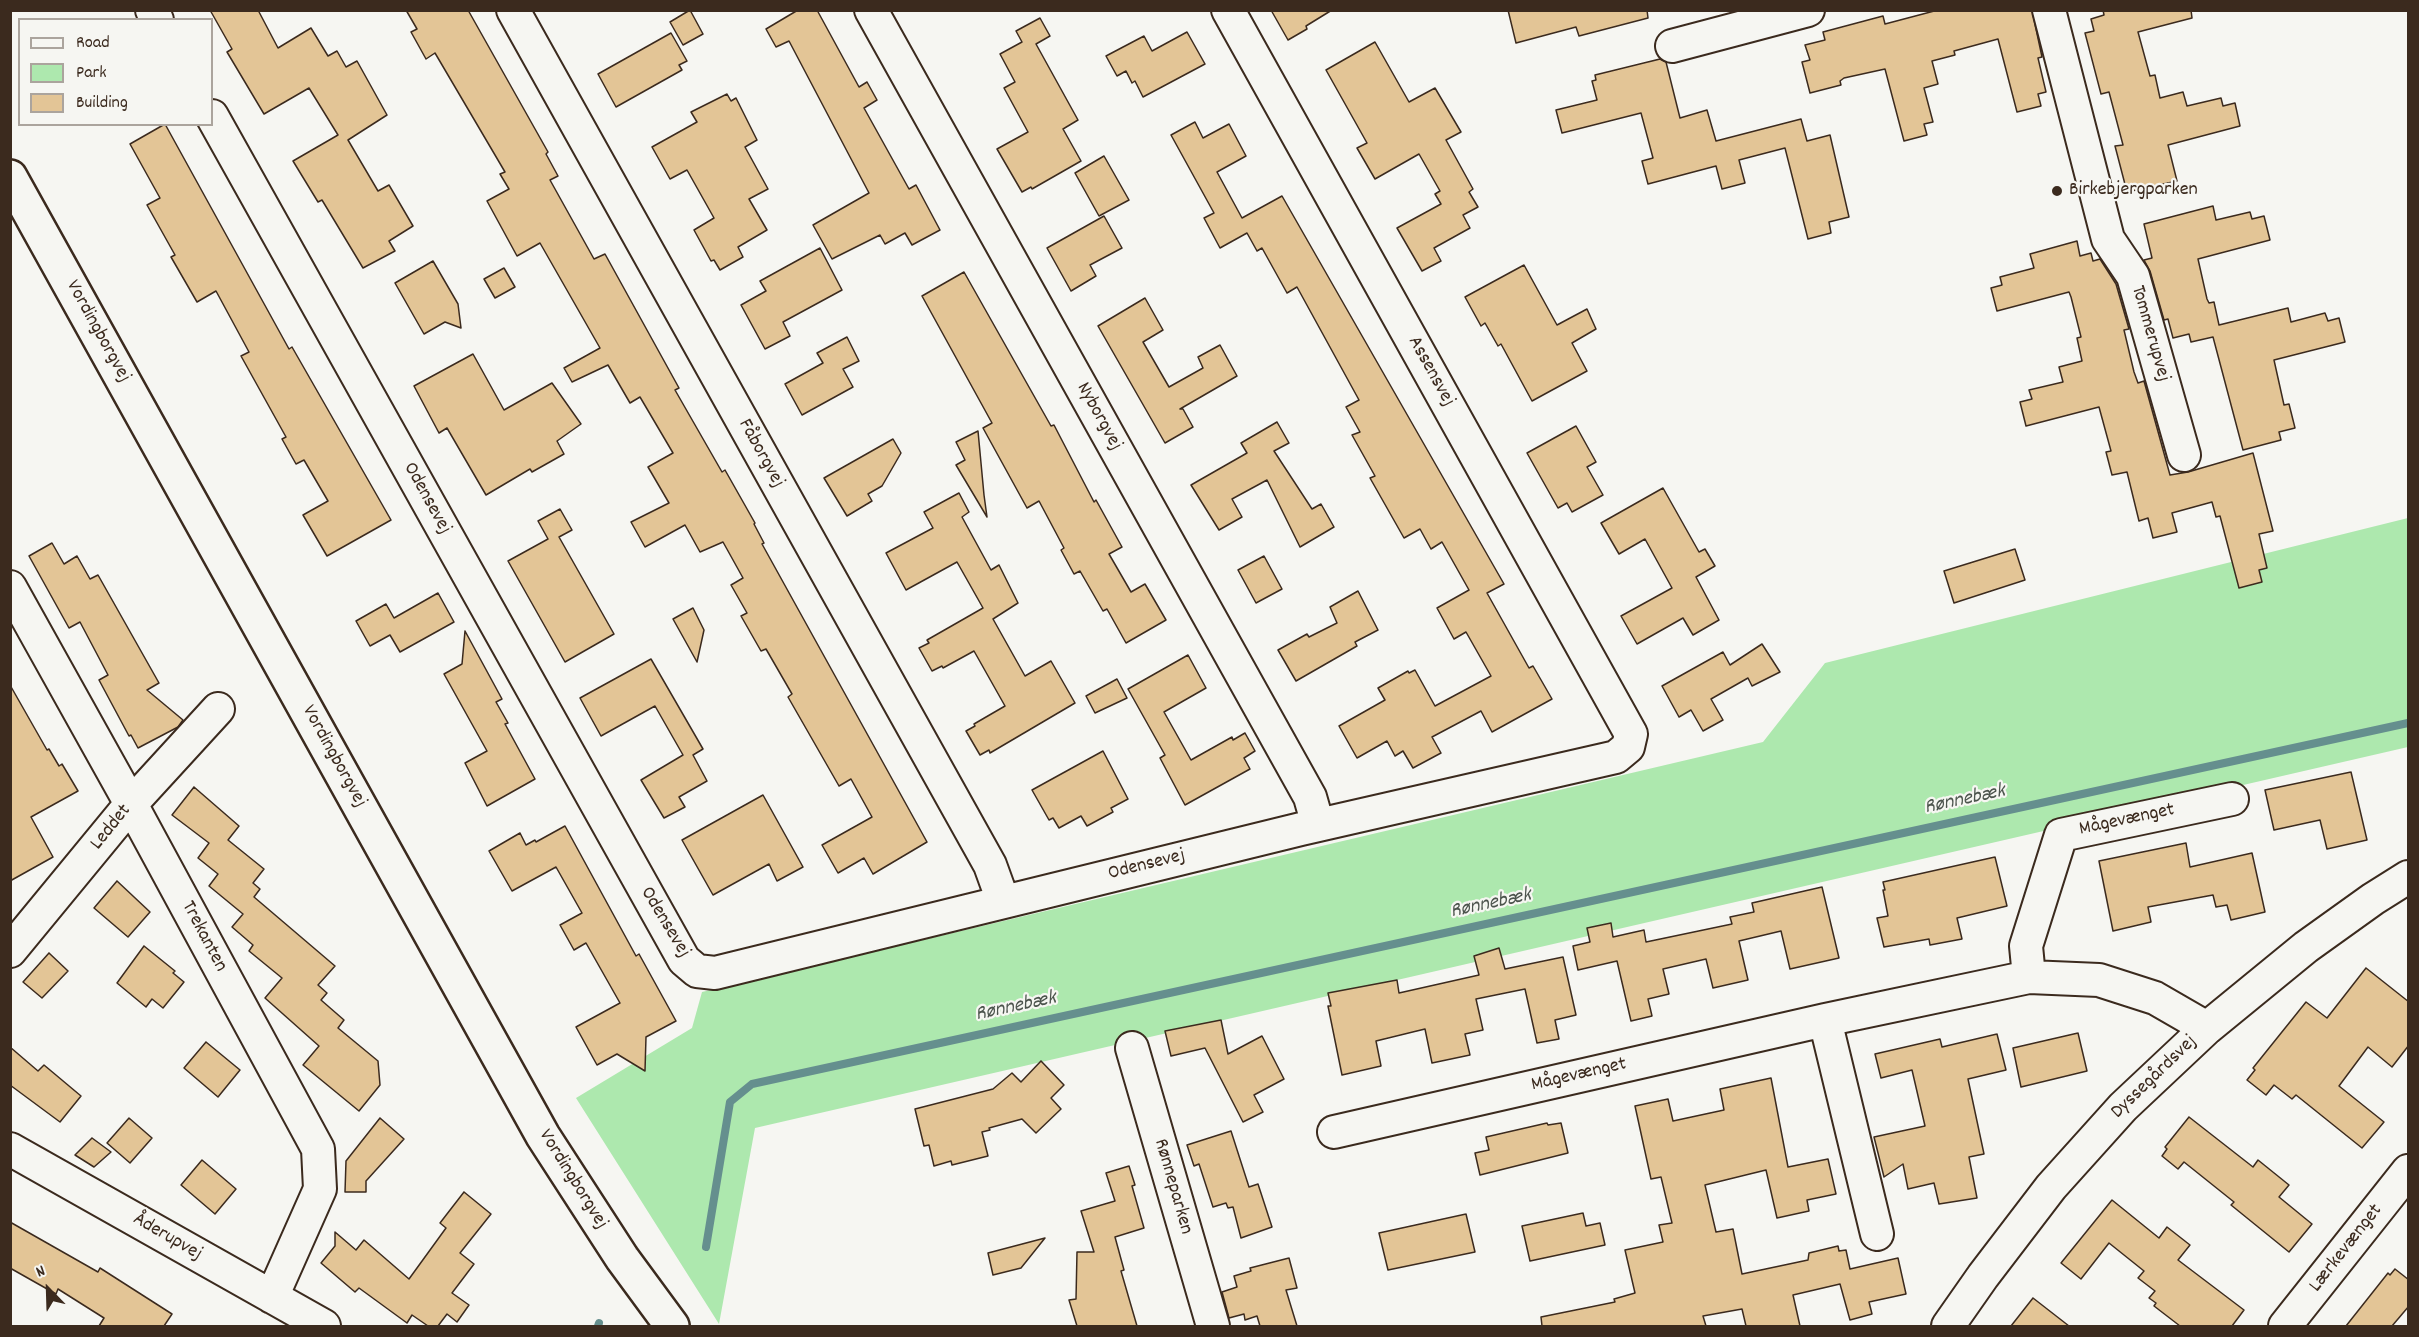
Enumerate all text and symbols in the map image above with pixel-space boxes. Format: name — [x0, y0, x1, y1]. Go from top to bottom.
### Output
legend — [18, 18, 213, 126]
text: Road — [76, 31, 110, 56]
text: Park — [76, 61, 107, 86]
text: Building — [76, 91, 128, 116]
place label: Birkebjergparken — [2069, 179, 2198, 203]
marker: Birkebjergparken — [2050, 184, 2064, 198]
street label: Vordingborgvej — [59, 277, 135, 387]
street label: Tommerupvej — [2124, 283, 2174, 385]
street label: Assensvej — [1401, 333, 1459, 411]
street label: Nyborgvej — [1070, 379, 1126, 455]
street label: Fåborgvej — [731, 415, 789, 493]
street label: Odensevej — [396, 459, 456, 539]
street label: Vordingborgvej — [295, 702, 371, 812]
water label: Rønnebæk — [1922, 780, 2008, 822]
street label: Mågevænget — [2077, 799, 2177, 843]
street label: Leddet — [86, 800, 138, 856]
street label: Odensevej — [1106, 845, 1188, 887]
street label: Odensevej — [633, 883, 695, 963]
water label: Rønnebæk — [1448, 884, 1534, 926]
street label: Trekanten — [174, 898, 232, 976]
water label: Rønnebæk — [973, 987, 1059, 1029]
street label: Dyssegårdsvej — [2107, 1031, 2203, 1125]
street label: Mågevænget — [1529, 1053, 1629, 1099]
street label: Vordingborgvej — [532, 1126, 612, 1234]
street label: Rønneparken — [1147, 1137, 1197, 1237]
street label: Lærkevænget — [2305, 1200, 2389, 1298]
street label: Åderupvej — [128, 1209, 206, 1267]
north arrow — [18, 1259, 78, 1319]
text: N — [33, 1260, 49, 1284]

